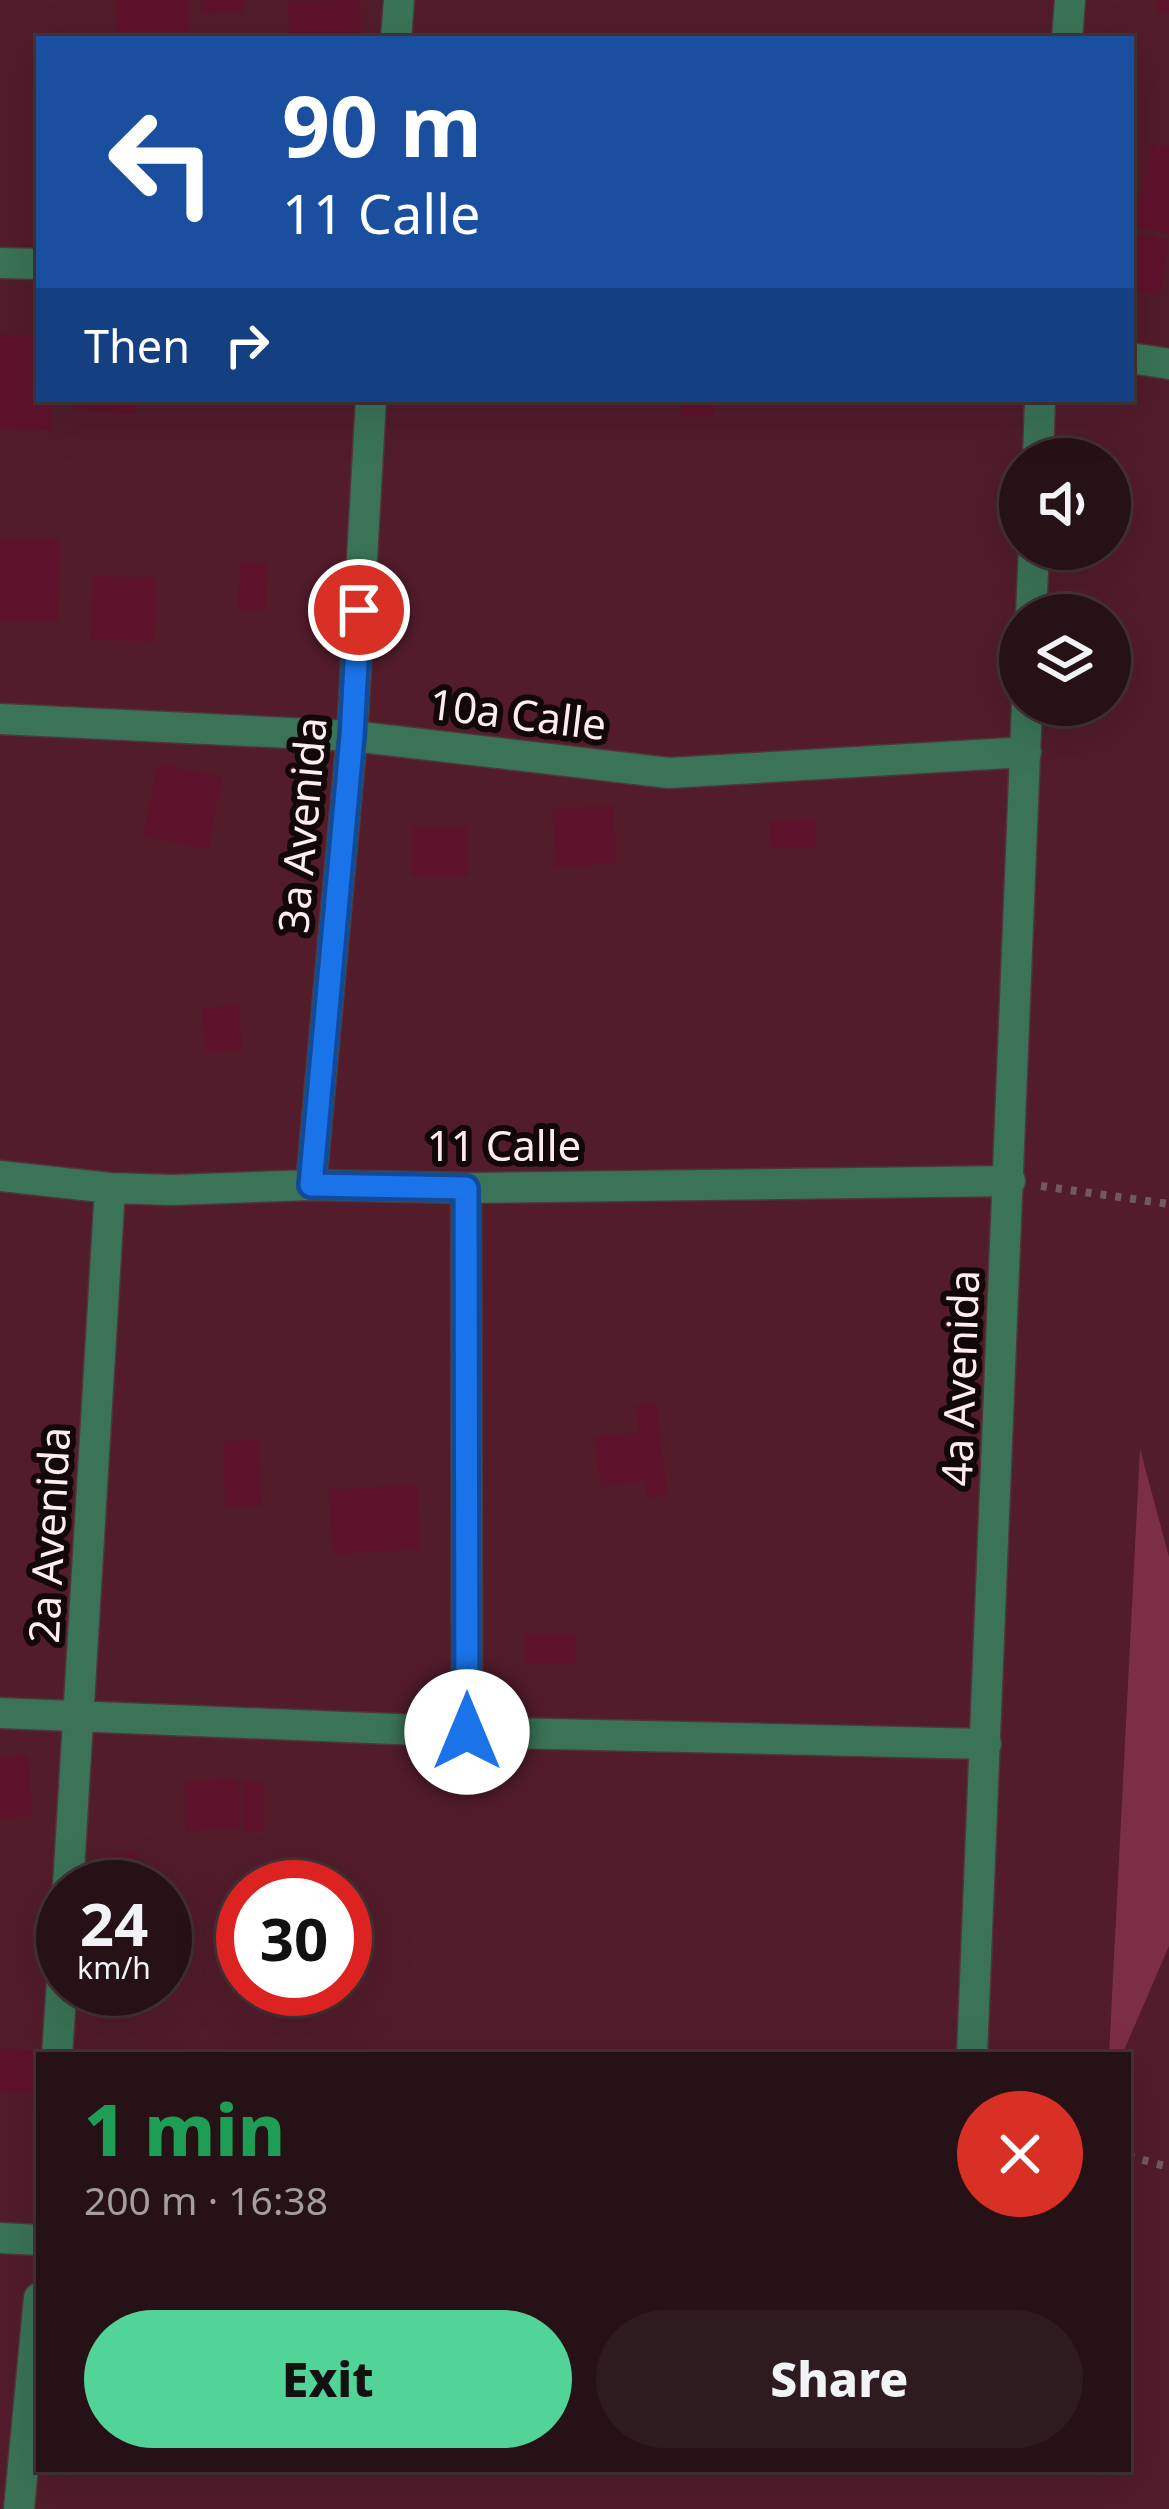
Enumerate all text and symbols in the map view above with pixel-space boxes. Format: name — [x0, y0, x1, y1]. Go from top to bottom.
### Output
text: 90 m — [282, 67, 482, 182]
icon: left — [84, 84, 240, 240]
text: 11 Calle — [282, 176, 481, 250]
icon: right — [214, 312, 280, 378]
text: Then — [84, 315, 190, 376]
map controls — [999, 438, 1131, 726]
button: sound — [999, 438, 1131, 570]
pin — [308, 559, 410, 661]
icon: arrive — [326, 577, 392, 643]
button: layers — [999, 594, 1131, 726]
street label: 10a Calle — [426, 674, 610, 752]
street label: 3a Avenida — [263, 715, 339, 935]
street label: 11 Calle — [427, 1116, 581, 1173]
street label: 4a Avenida — [927, 1269, 991, 1487]
street label: 2a Avenida — [14, 1425, 82, 1645]
position arrow — [404, 1669, 530, 1795]
speed limit sign: 30 — [216, 1860, 372, 2016]
text: 24 — [80, 1882, 148, 1964]
text: km/h — [77, 1947, 151, 1988]
text: 1 min — [84, 2079, 285, 2177]
button: close — [957, 2091, 1083, 2217]
text: 200 m · 16:38 — [84, 2173, 328, 2226]
button: Exit — [84, 2310, 572, 2448]
button: Share — [596, 2310, 1083, 2448]

